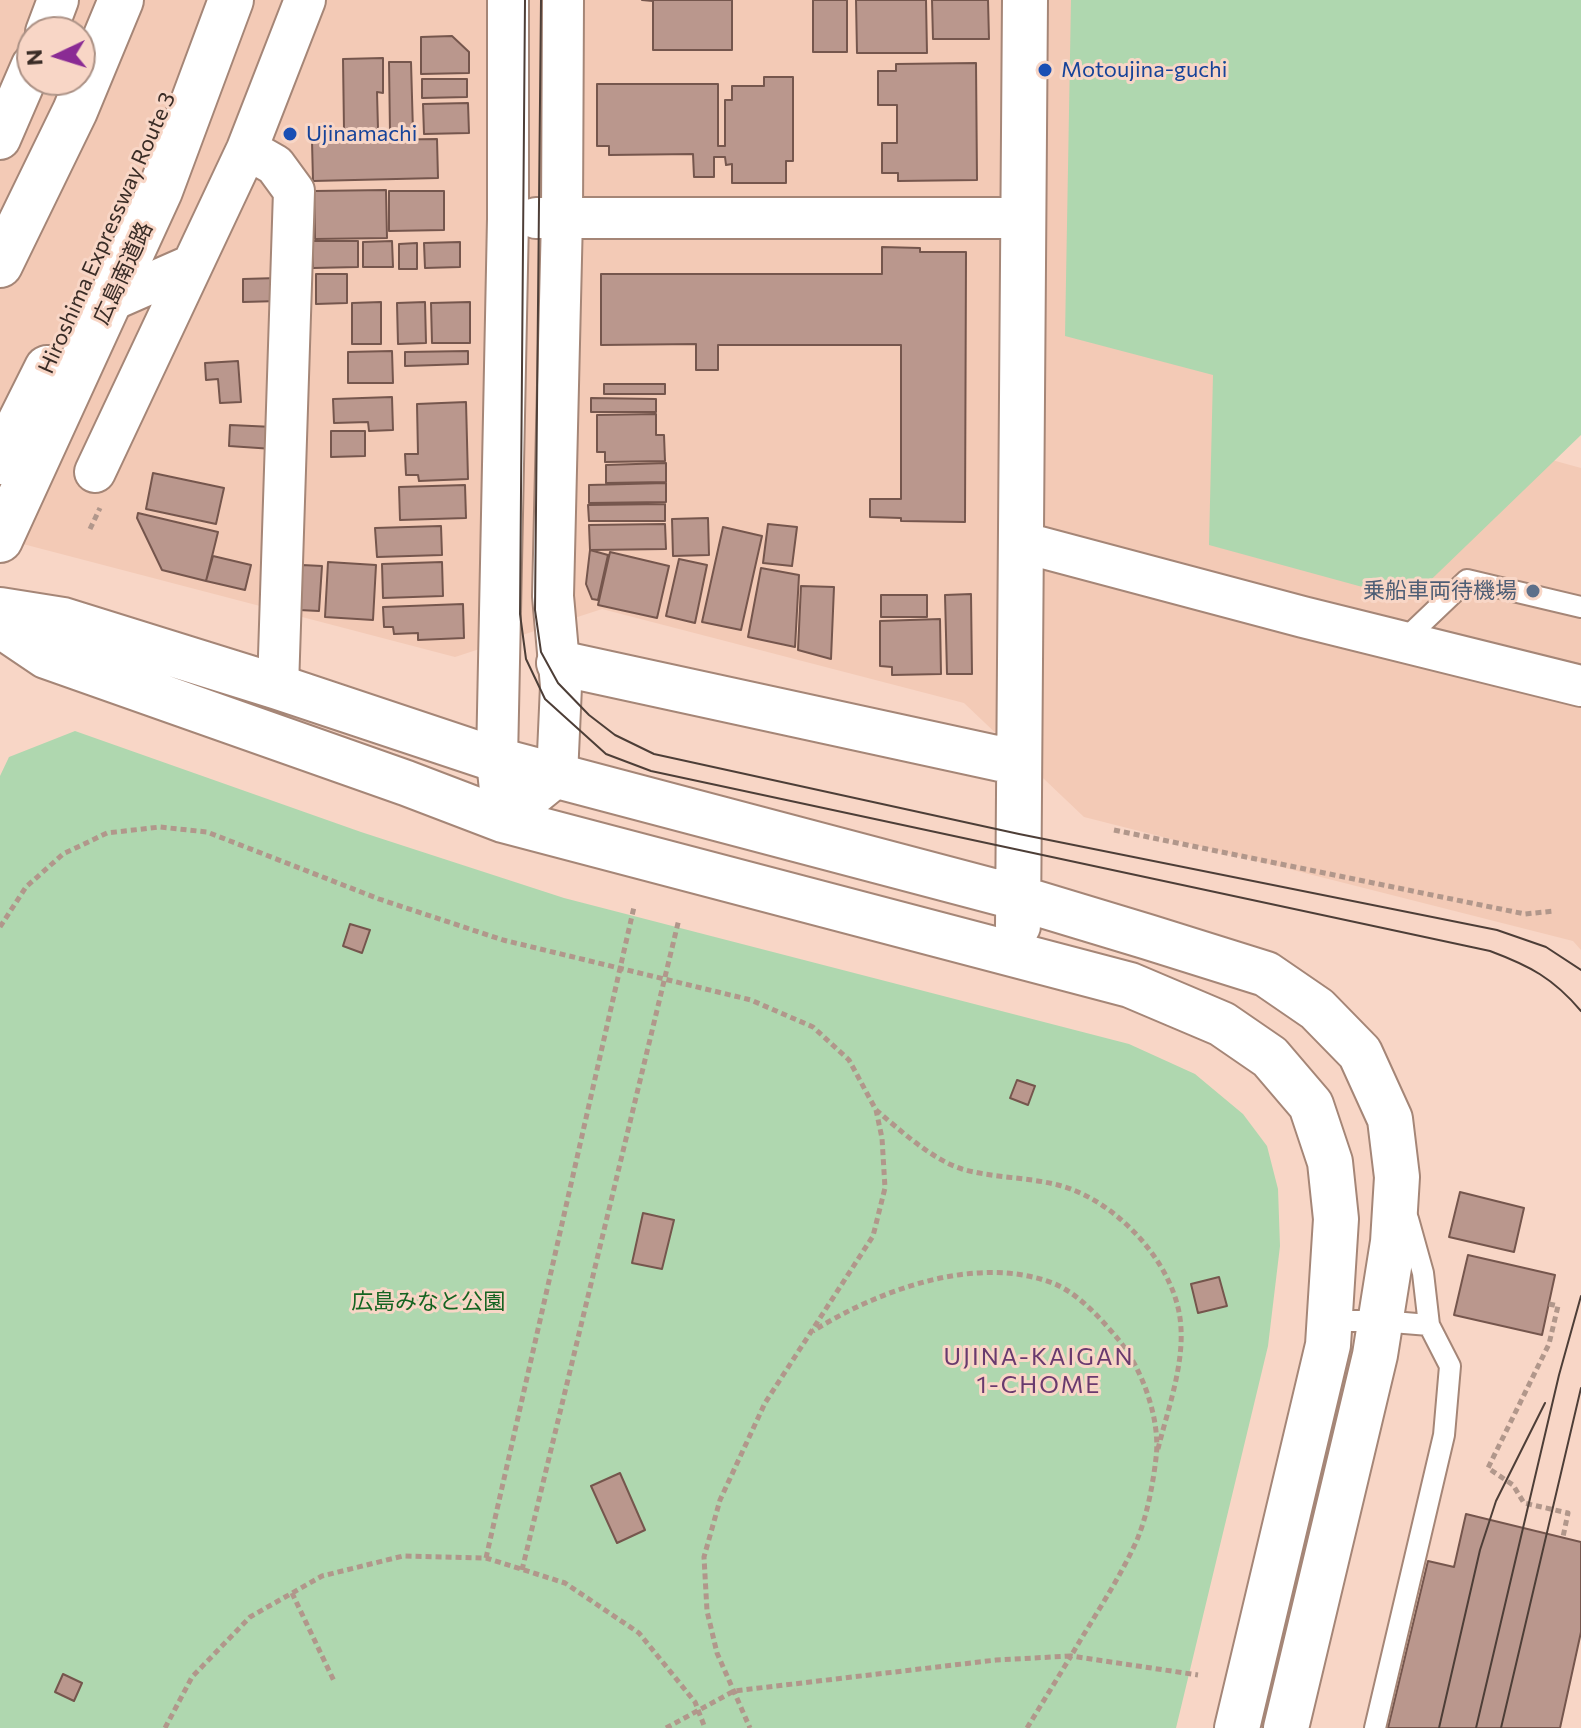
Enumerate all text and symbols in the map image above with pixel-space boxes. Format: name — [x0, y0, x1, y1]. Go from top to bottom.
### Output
north arrow — [16, 16, 96, 96]
text: N — [20, 48, 48, 67]
place label: Motoujina-guchi — [1061, 57, 1227, 83]
marker: Motoujina-guchi — [1036, 61, 1054, 79]
street label: Hiroshima Expressway Route 3 — [33, 88, 181, 378]
place label: Ujinamachi — [306, 121, 417, 147]
marker: Ujinamachi — [281, 125, 299, 143]
street label: 広島南道路 — [88, 218, 158, 328]
place label: 乗船車両待機場 — [1363, 578, 1517, 604]
marker: 乗船車両待機場 — [1524, 582, 1542, 600]
park label: 広島みなと公園 — [351, 1289, 505, 1315]
district label: UJINA-KAIGAN 1-CHOME — [943, 1343, 1135, 1399]

